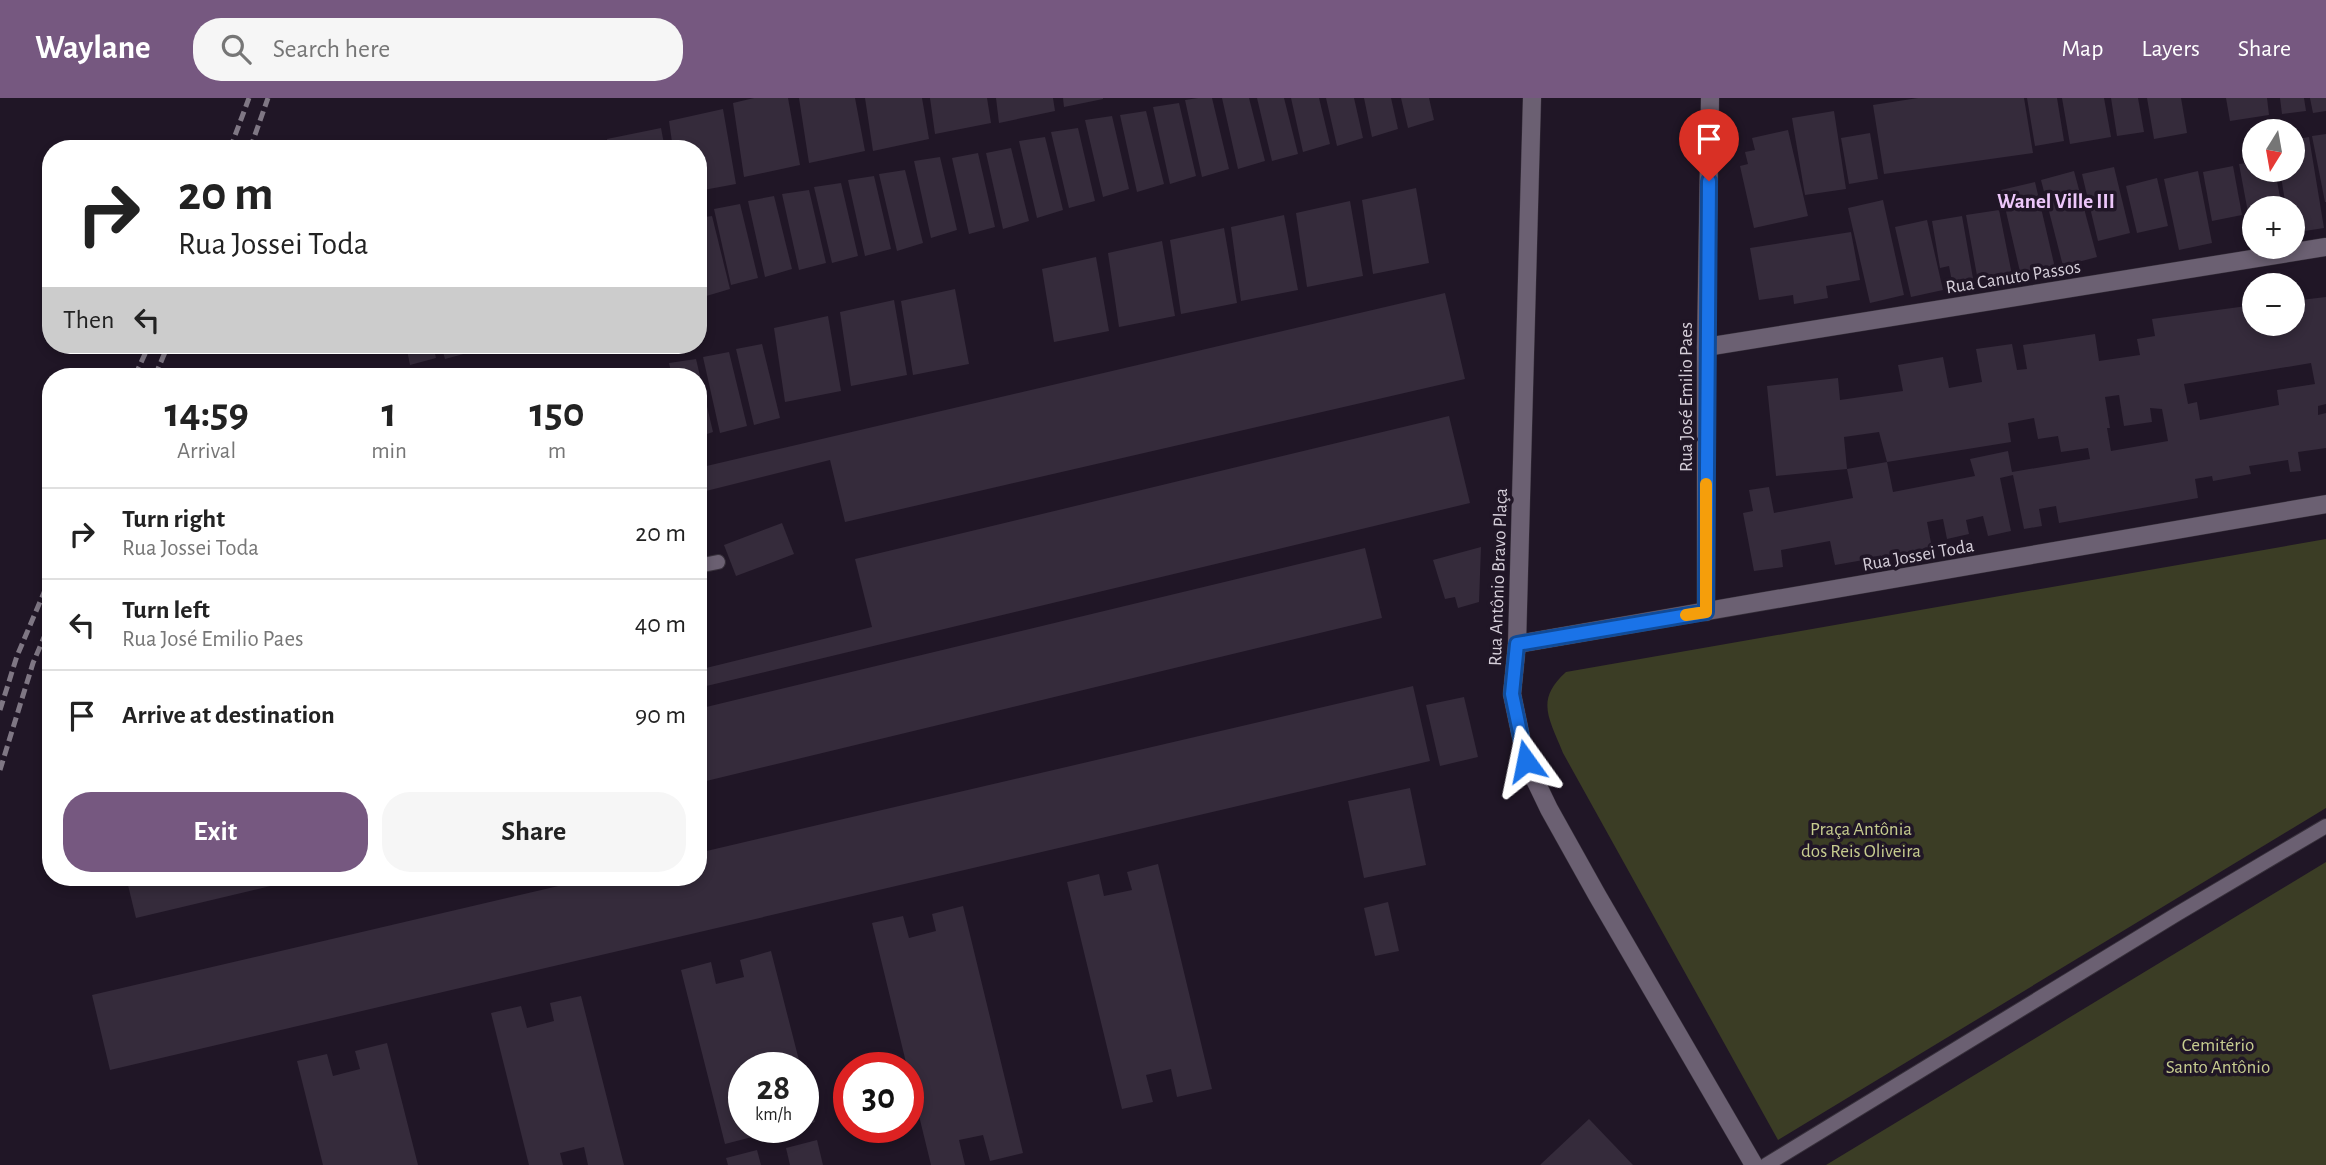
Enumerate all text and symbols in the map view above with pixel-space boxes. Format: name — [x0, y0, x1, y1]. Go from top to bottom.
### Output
search box — [193, 18, 683, 81]
icon: search — [217, 30, 255, 68]
text: Waylane — [35, 32, 151, 65]
text: Search here — [273, 36, 390, 62]
text: Map — [2061, 37, 2103, 61]
text: Layers — [2141, 37, 2200, 61]
text: Share — [2238, 37, 2291, 61]
pin — [1679, 109, 1739, 181]
north arrow — [2242, 119, 2305, 182]
map controls — [2242, 119, 2305, 336]
icon: arrive — [1690, 120, 1728, 158]
icon: right — [63, 168, 154, 259]
text: 20 m — [178, 170, 274, 219]
district label: Wanel Ville III — [1997, 191, 2115, 212]
button: + — [2242, 196, 2305, 259]
text: Rua Jossei Toda — [178, 228, 369, 260]
street label: Rua Canuto Passos — [1944, 257, 2082, 298]
button: − — [2242, 273, 2305, 336]
icon: left — [128, 301, 166, 339]
text: Then — [63, 307, 114, 333]
street label: Rua José Emilio Paes — [1677, 322, 1696, 472]
text: 14:59 — [164, 392, 249, 434]
text: 1 — [382, 392, 397, 434]
text: 150 — [529, 392, 585, 434]
text: Arrival — [177, 440, 236, 463]
text: min — [371, 440, 407, 463]
text: m — [548, 440, 566, 463]
street label: Rua Antônio Bravo Plaça — [1486, 487, 1511, 666]
text: Turn right — [122, 506, 225, 532]
icon: right — [63, 515, 101, 553]
text: 20 m — [635, 520, 686, 546]
street label: Rua Jossei Toda — [1861, 536, 1976, 575]
text: Rua Jossei Toda — [122, 537, 259, 560]
text: Turn left — [122, 597, 210, 623]
icon: left — [63, 606, 101, 644]
text: 40 m — [635, 611, 686, 637]
text: Rua José Emilio Paes — [122, 628, 304, 651]
icon: arrive — [63, 697, 101, 735]
text: Arrive at destination — [122, 702, 335, 728]
text: 90 m — [635, 702, 686, 728]
position arrow — [1489, 724, 1563, 798]
button: Exit — [63, 792, 368, 872]
button: Share — [382, 792, 686, 872]
park label: Praça Antônia dos Reis Oliveira — [1801, 820, 1921, 861]
park label: Cemitério Santo Antônio — [2166, 1036, 2270, 1077]
speed limit sign: 30 — [833, 1052, 924, 1143]
text: 28 — [757, 1071, 790, 1106]
text: km/h — [755, 1106, 792, 1124]

